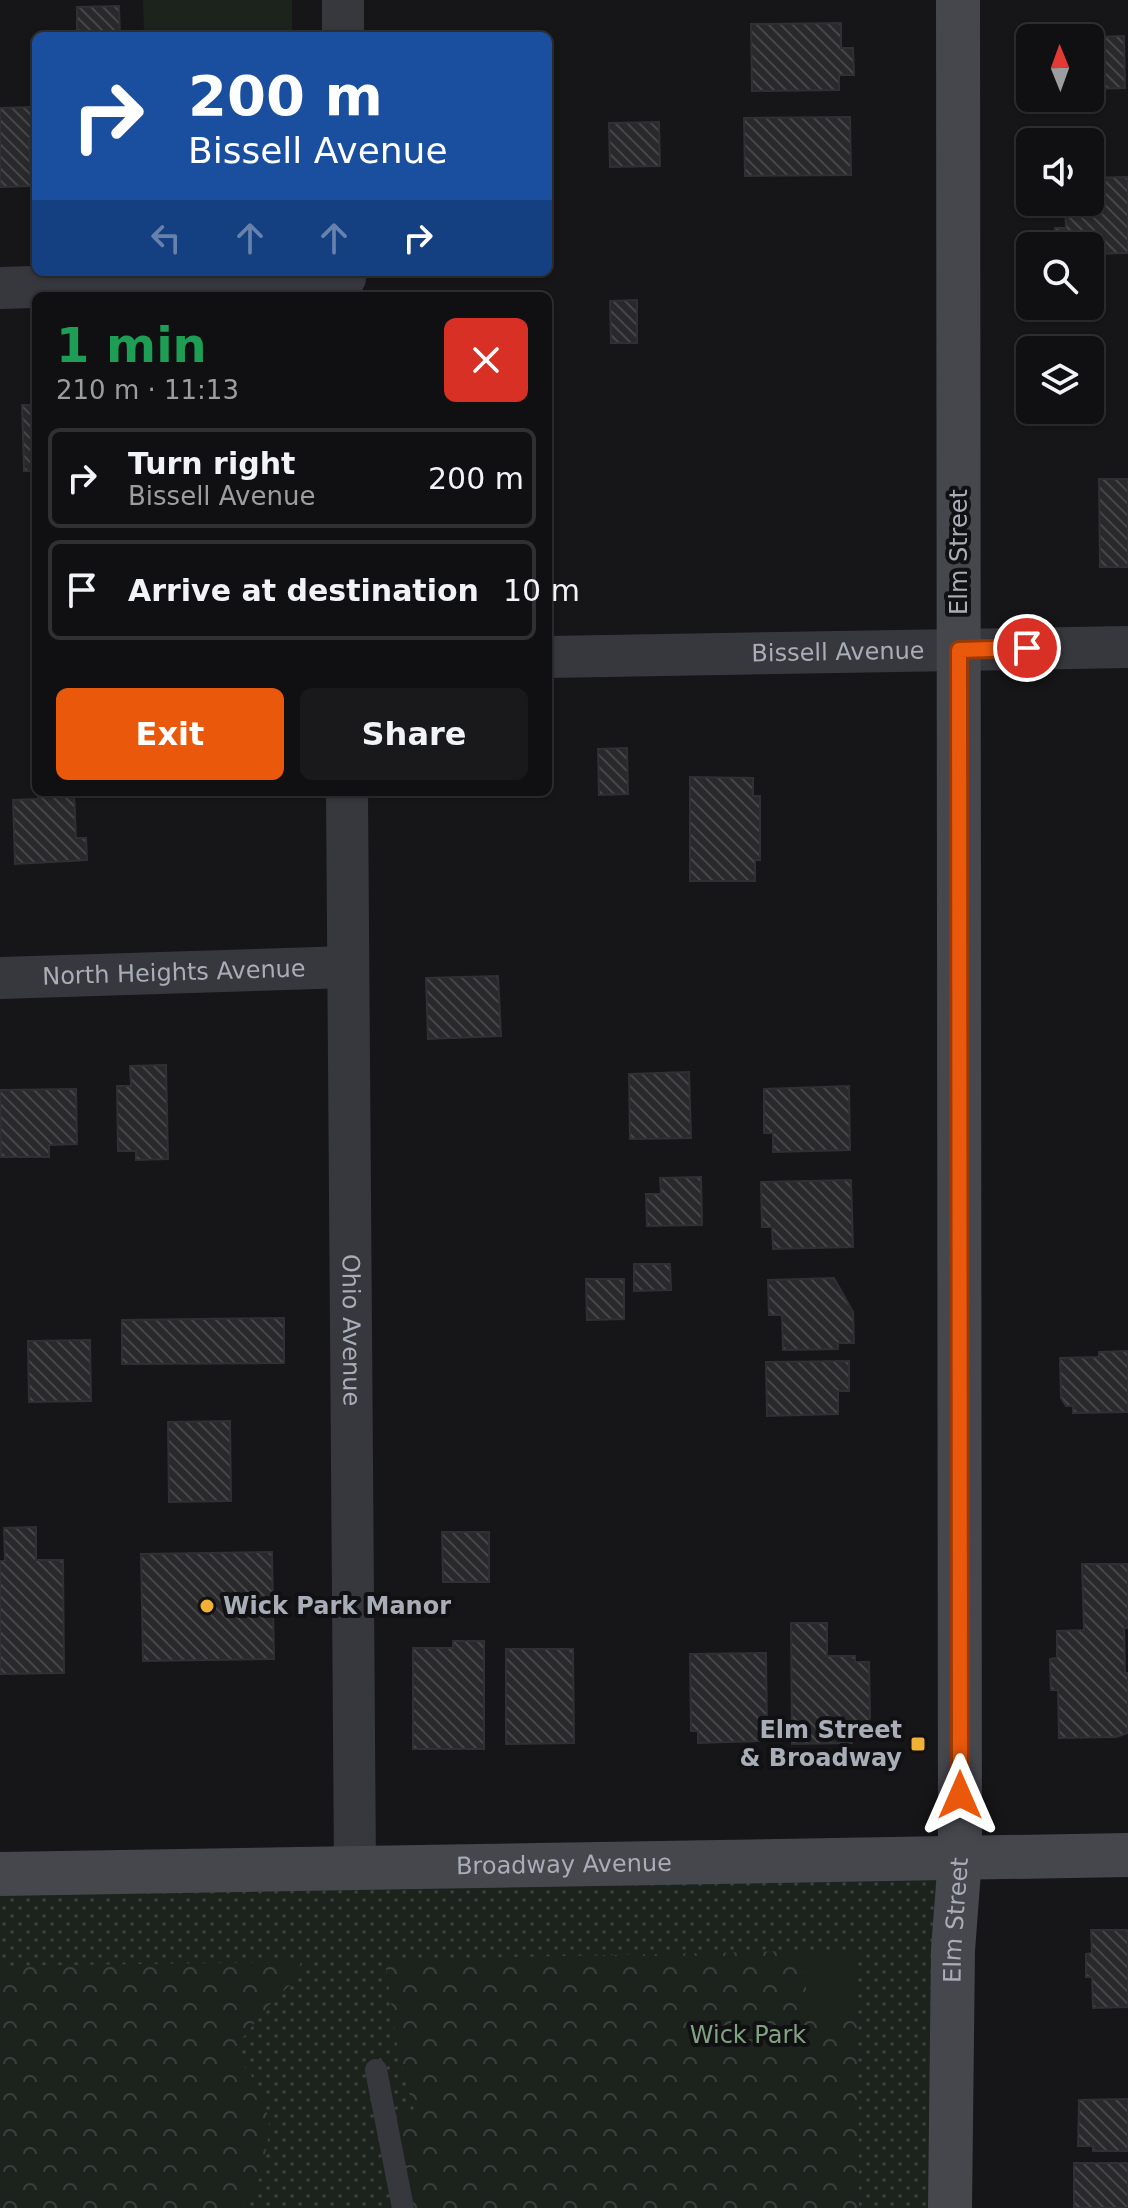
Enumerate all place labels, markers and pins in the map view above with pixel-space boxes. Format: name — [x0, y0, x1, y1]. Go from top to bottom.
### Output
pin — [993, 614, 1061, 682]
place label: Wick Park Manor — [223, 1592, 451, 1620]
marker: Wick Park Manor — [198, 1597, 216, 1615]
place label: Elm Street & Broadway — [739, 1716, 902, 1772]
marker: Elm Street & Broadway — [909, 1735, 927, 1753]

